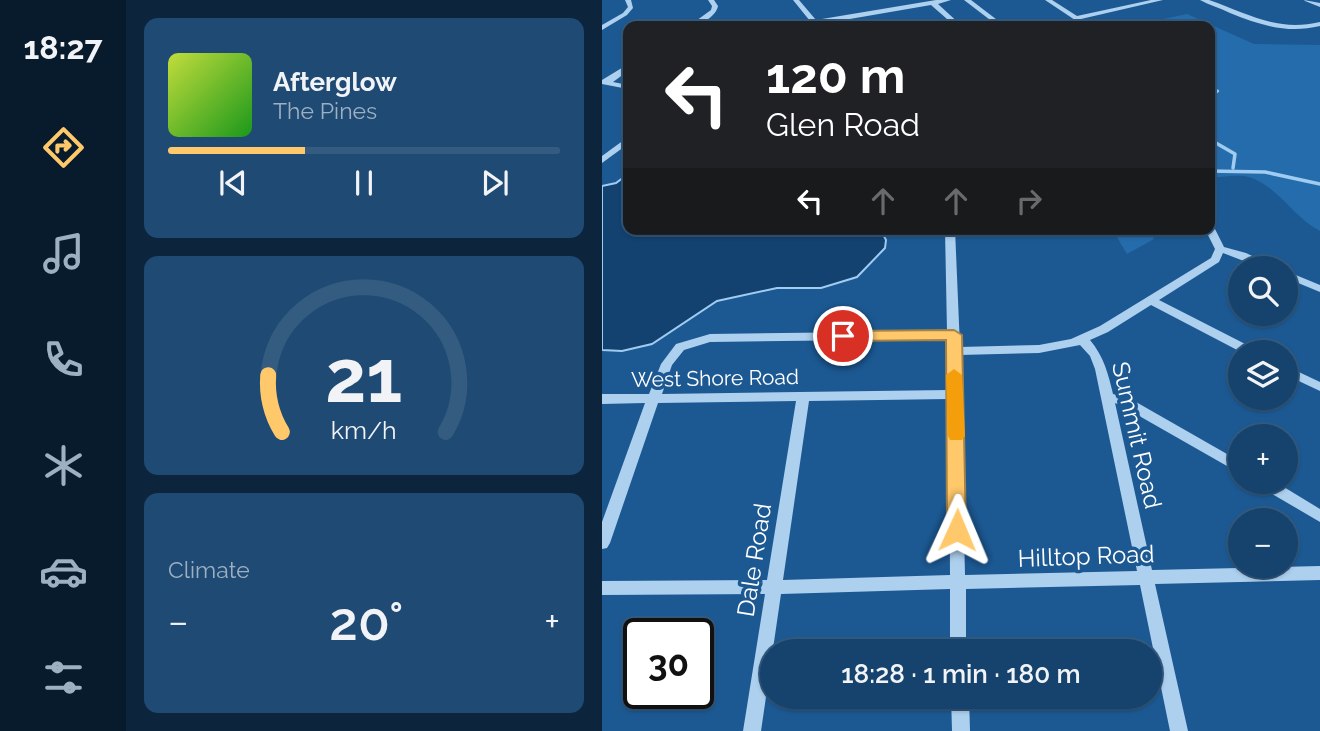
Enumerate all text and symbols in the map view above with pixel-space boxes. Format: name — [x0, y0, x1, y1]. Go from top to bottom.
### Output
text: 18:27 — [23, 29, 103, 66]
text: 120 m — [766, 47, 905, 104]
icon: left — [651, 49, 742, 140]
text: Afterglow — [273, 67, 397, 97]
text: The Pines — [273, 97, 377, 124]
text: Glen Road — [766, 106, 920, 143]
icon: directions — [39, 123, 88, 172]
icon: previous — [214, 164, 252, 202]
icon: pause — [345, 164, 383, 202]
icon: next — [476, 164, 514, 202]
icon: left — [791, 182, 829, 220]
icon: ahead — [864, 182, 902, 220]
icon: ahead — [937, 182, 975, 220]
icon: right — [1010, 182, 1048, 220]
icon: music — [39, 229, 88, 278]
map controls — [1228, 256, 1298, 578]
button: search — [1228, 256, 1298, 326]
pin — [813, 306, 873, 366]
icon: arrive — [824, 317, 862, 355]
text: 21 — [325, 334, 403, 419]
icon: phone — [39, 335, 88, 384]
button: layers — [1228, 340, 1298, 410]
street label: Summit Road — [1106, 359, 1168, 511]
street label: West Shore Road — [631, 364, 799, 392]
text: km/h — [331, 414, 397, 444]
button: + — [1228, 424, 1298, 494]
icon: climate — [39, 441, 88, 490]
position arrow — [920, 493, 994, 567]
street label: Dale Road — [731, 501, 777, 619]
button: − — [1228, 508, 1298, 578]
street label: Hilltop Road — [1017, 539, 1155, 573]
icon: car — [39, 547, 88, 596]
text: Climate — [168, 556, 250, 583]
text: 20° — [329, 591, 403, 652]
text: − — [168, 599, 188, 644]
text: + — [544, 599, 560, 644]
speed limit sign: 30 — [623, 618, 714, 709]
icon: filters — [39, 653, 88, 702]
text: 18:28 · 1 min · 180 m — [841, 659, 1081, 689]

